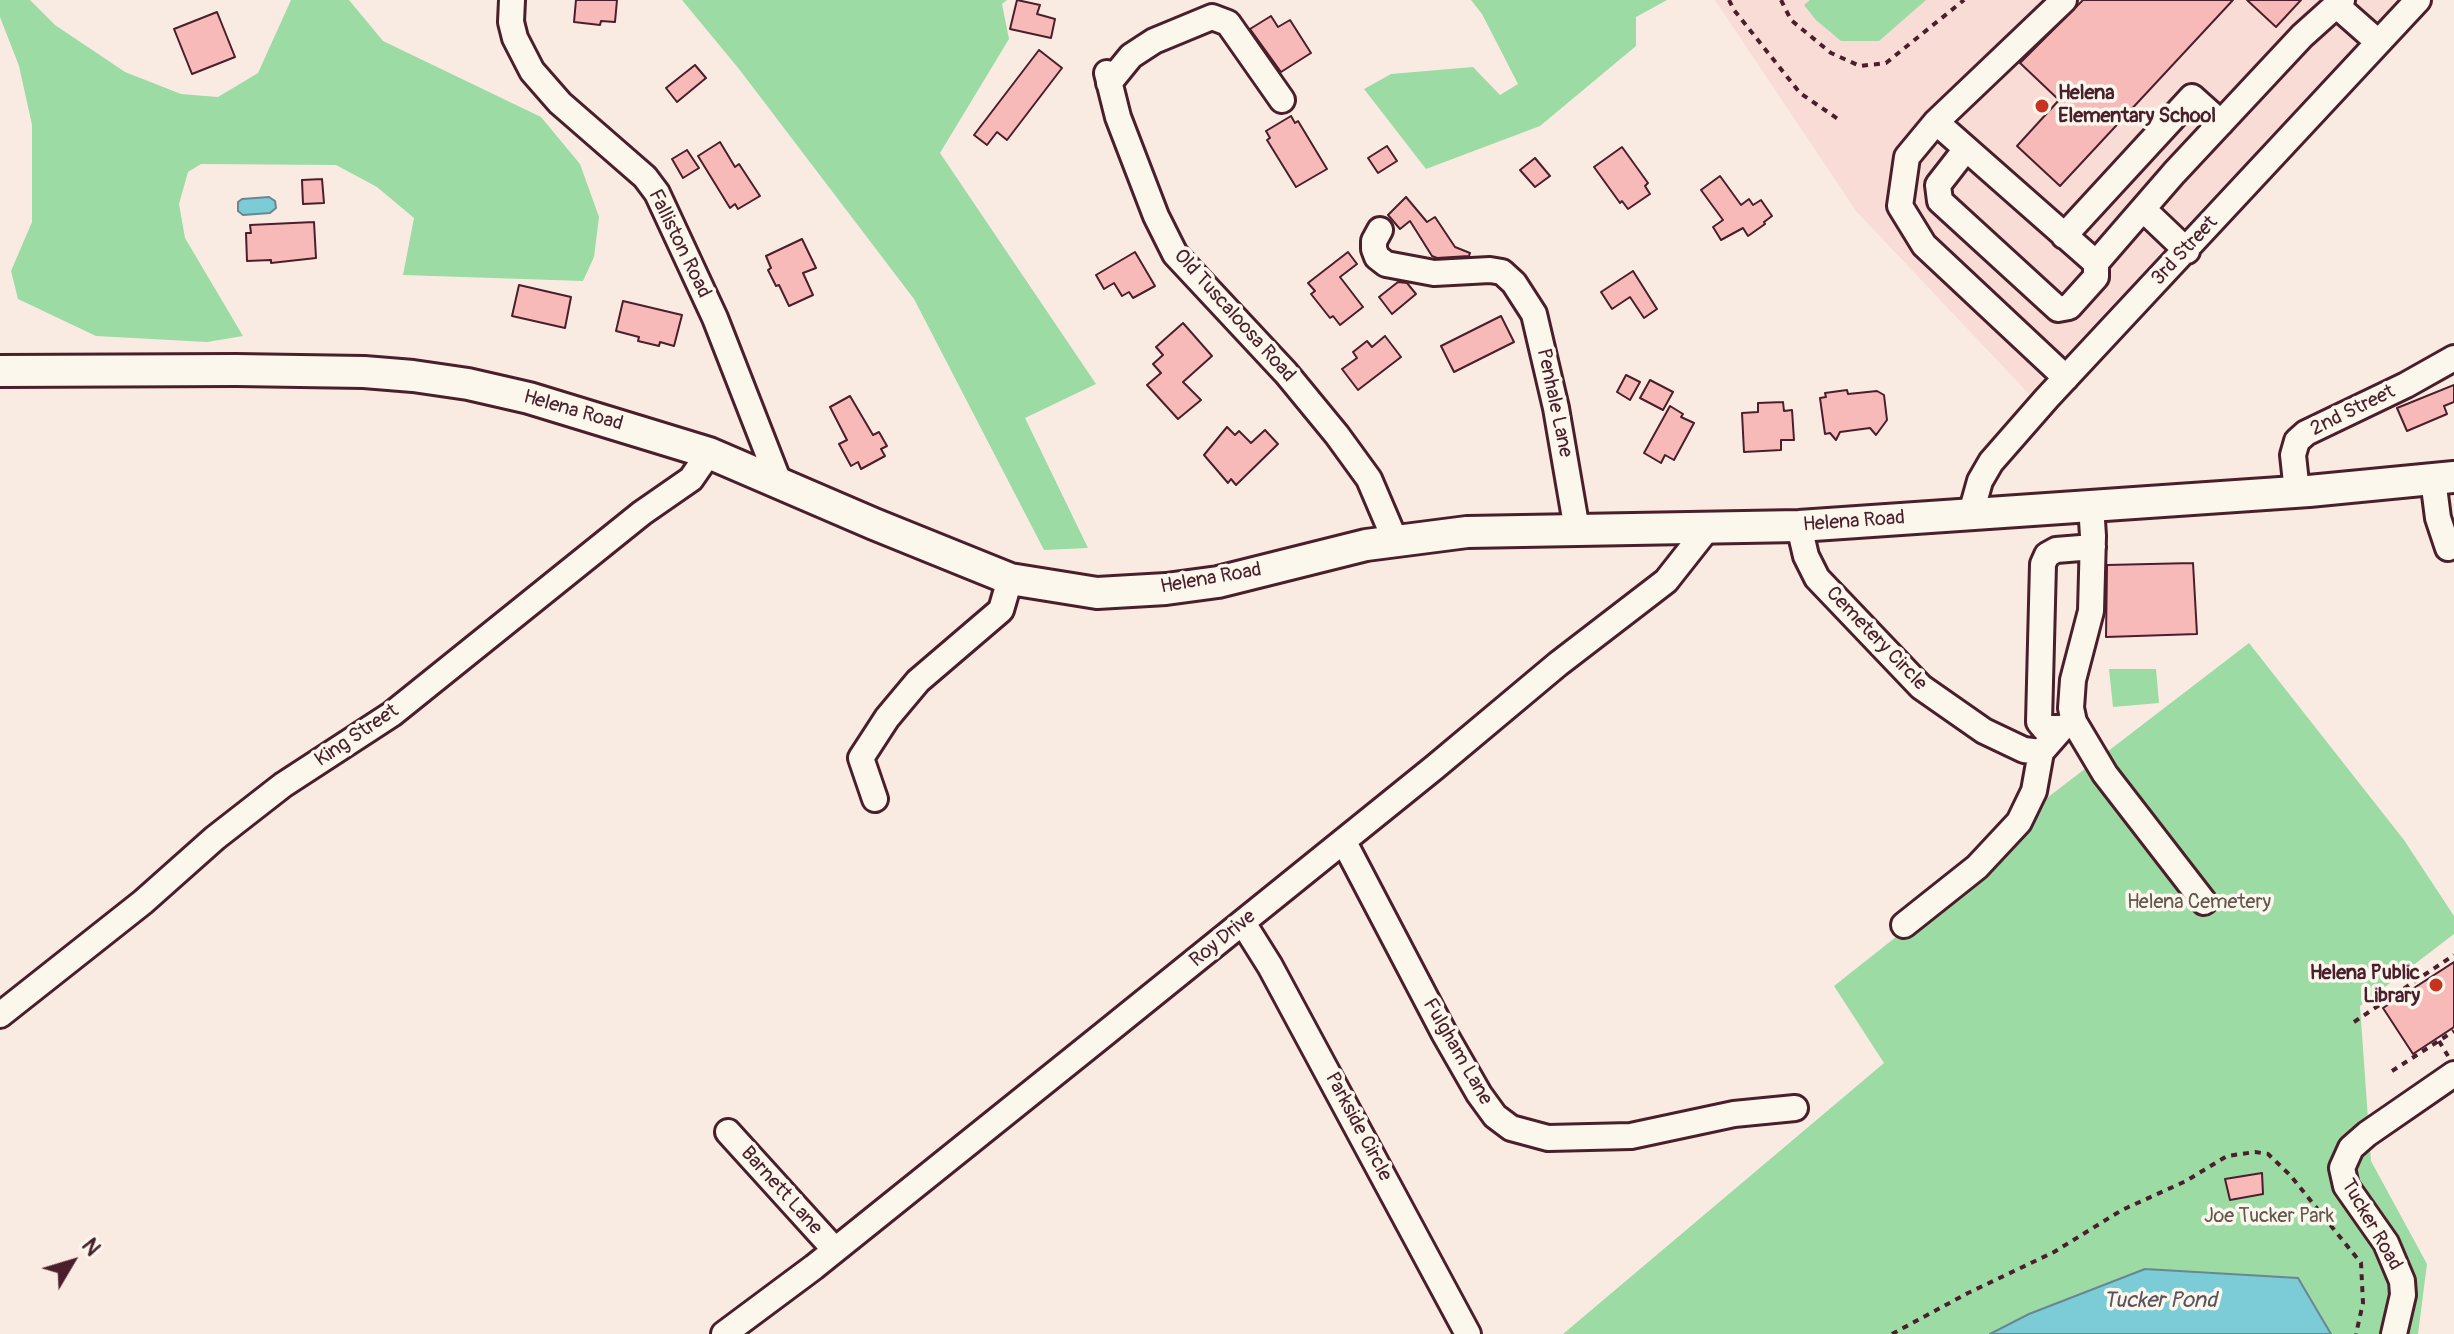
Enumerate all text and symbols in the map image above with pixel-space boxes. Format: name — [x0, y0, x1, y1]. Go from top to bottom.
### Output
place label: Helena Elementary School — [2058, 82, 2216, 129]
marker: Helena Elementary School — [2033, 97, 2051, 115]
street label: Falliston Road — [642, 186, 716, 302]
street label: 3rd Street — [2147, 211, 2223, 291]
street label: Old Tuscaloosa Road — [1168, 245, 1300, 387]
street label: Penhale Lane — [1531, 346, 1577, 460]
street label: 2nd Street — [2307, 380, 2399, 442]
street label: Helena Road — [521, 385, 625, 437]
street label: Helena Road — [1802, 506, 1906, 538]
street label: Helena Road — [1159, 558, 1263, 600]
street label: Cemetery Circle — [1820, 582, 1932, 696]
street label: King Street — [311, 699, 403, 773]
park label: Helena Cemetery — [2127, 891, 2271, 915]
street label: Roy Drive — [1185, 905, 1261, 973]
place label: Helena Public Library — [2310, 962, 2420, 1009]
marker: Helena Public Library — [2427, 976, 2445, 994]
street label: Fulgham Lane — [1417, 994, 1497, 1110]
street label: Parkside Circle — [1319, 1069, 1397, 1185]
street label: Barnett Lane — [735, 1142, 827, 1240]
street label: Tucker Road — [2335, 1175, 2407, 1275]
park label: Joe Tucker Park — [2204, 1205, 2334, 1229]
north arrow — [32, 1222, 112, 1302]
text: N — [75, 1233, 107, 1262]
water label: Tucker Pond — [2103, 1288, 2217, 1314]

